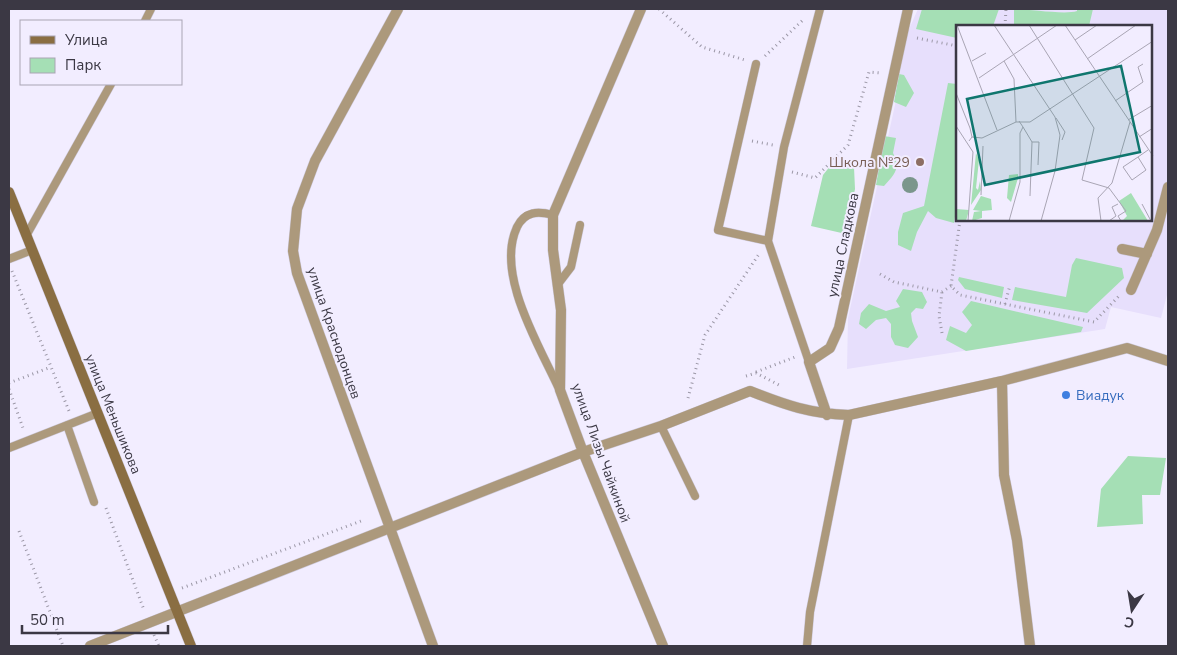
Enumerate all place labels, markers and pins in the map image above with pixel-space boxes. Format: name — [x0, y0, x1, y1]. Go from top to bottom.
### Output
place label: Школа №29 — [829, 153, 910, 172]
marker: Школа №29 — [914, 156, 926, 168]
place label: Виадук — [1076, 386, 1125, 405]
marker: Виадук — [1060, 389, 1072, 401]

